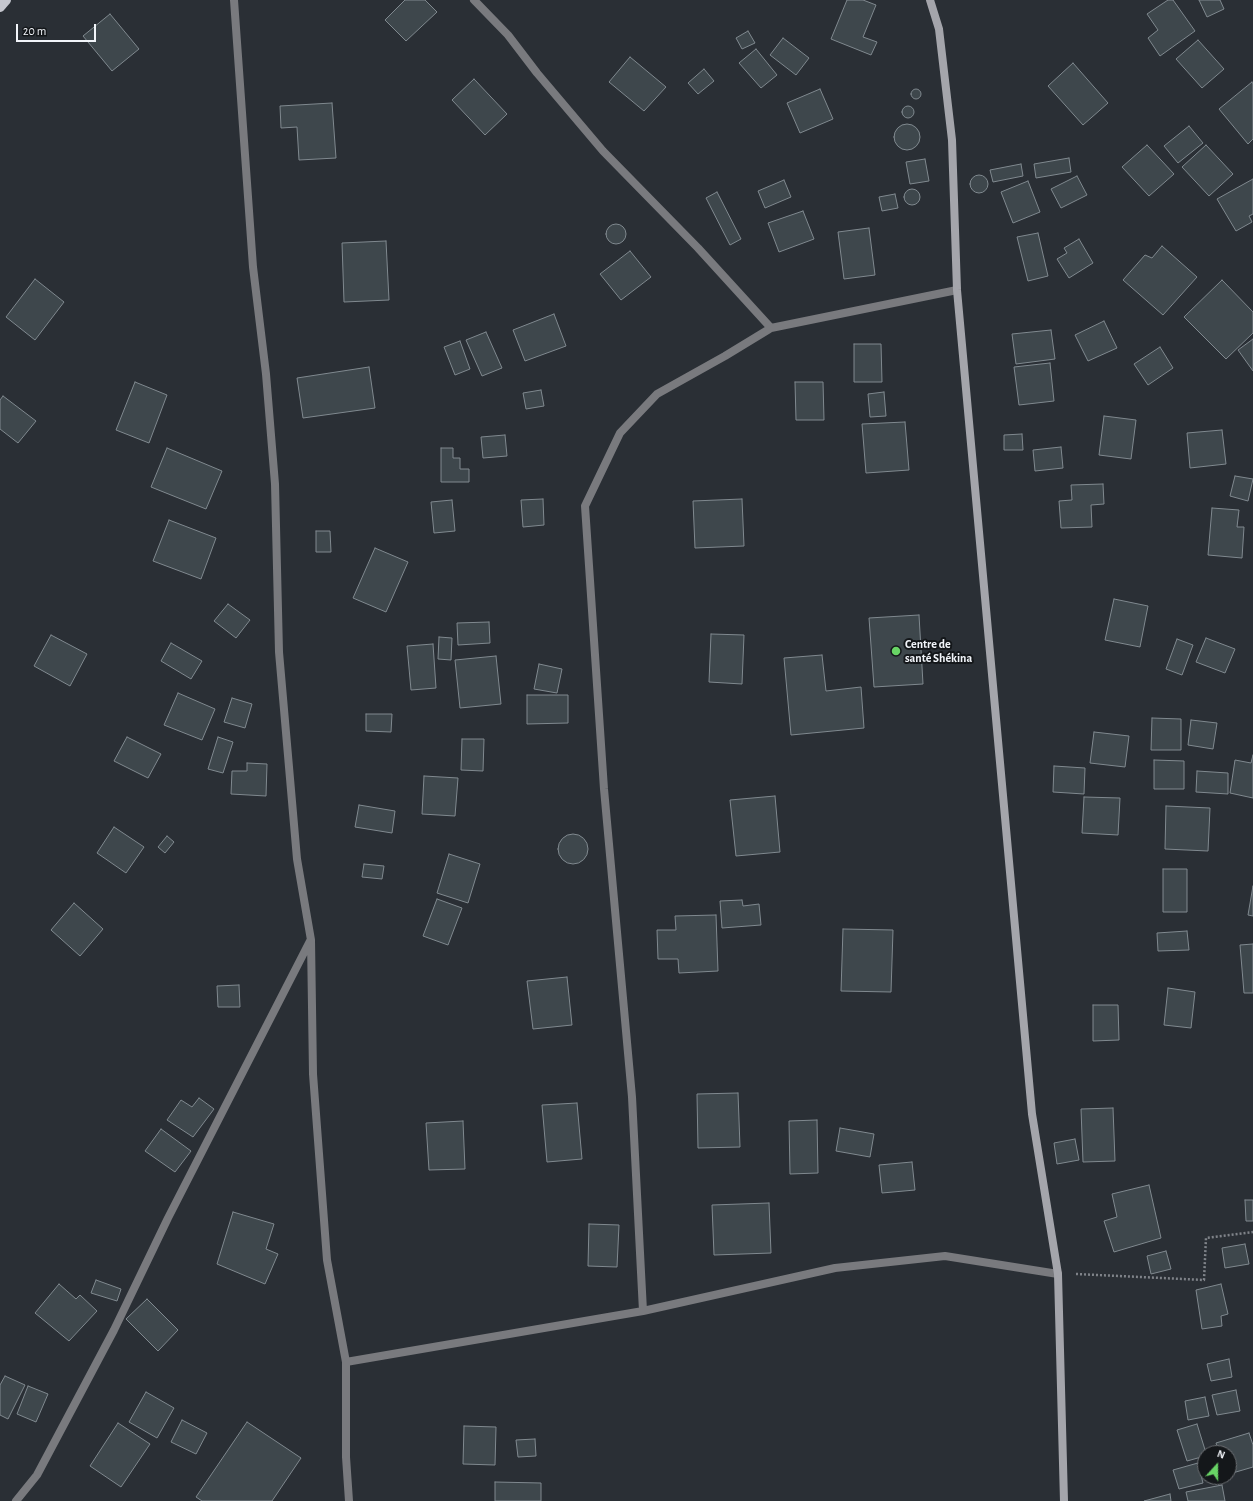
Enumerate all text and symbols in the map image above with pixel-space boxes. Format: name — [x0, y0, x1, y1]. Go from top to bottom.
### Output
scale bar — [18, 16, 98, 42]
text: 20 m — [23, 25, 46, 37]
place label: Centre de santé Shékina — [905, 637, 972, 665]
marker: Centre de santé Shékina — [890, 645, 902, 657]
north arrow — [1197, 1445, 1237, 1485]
text: N — [1216, 1448, 1227, 1461]

